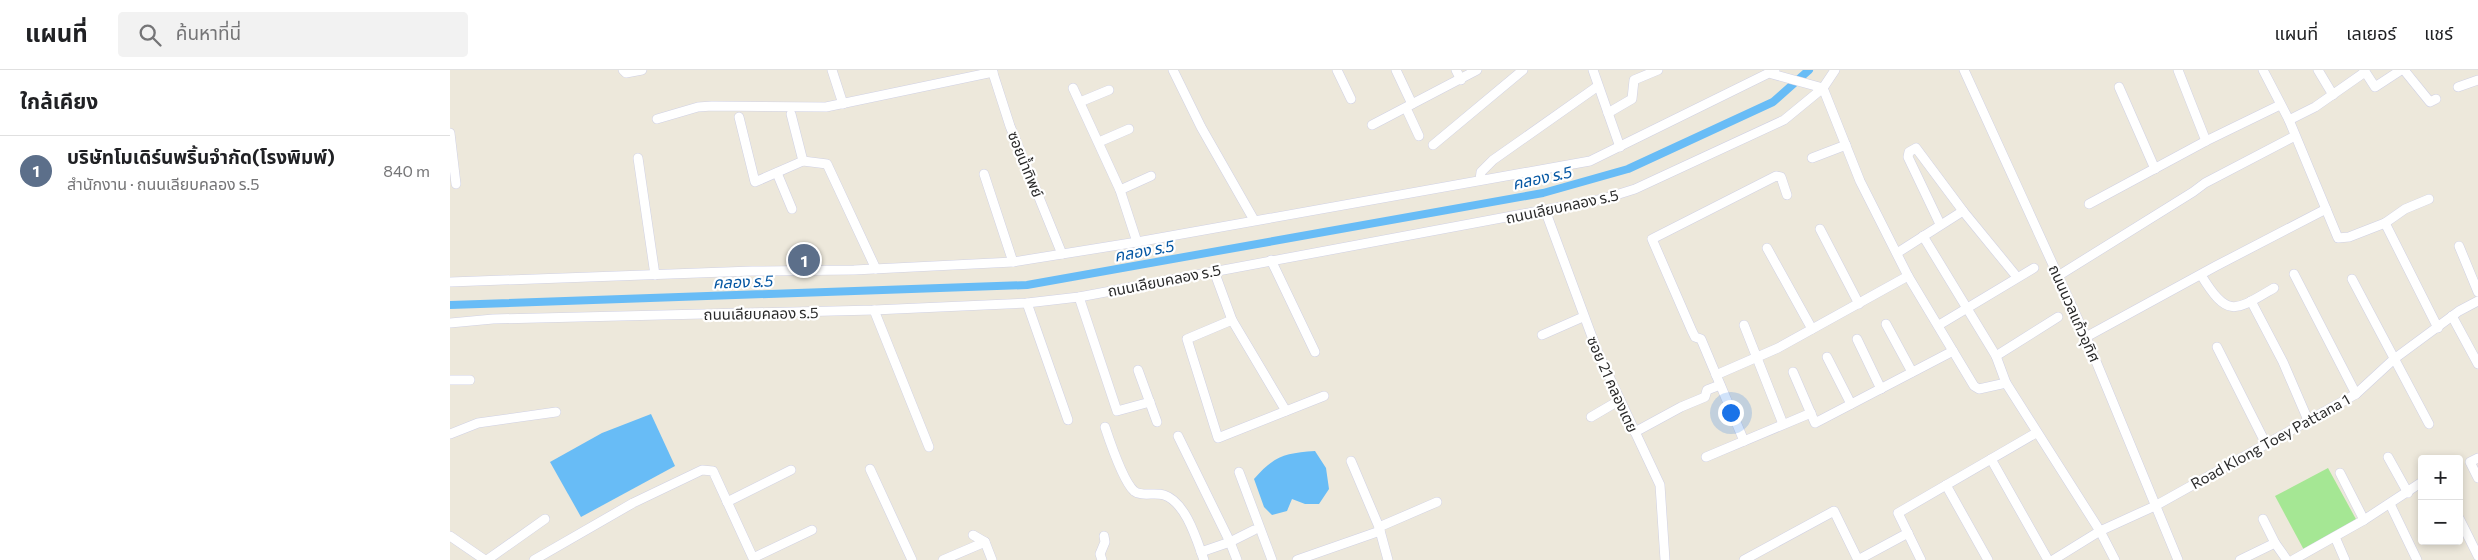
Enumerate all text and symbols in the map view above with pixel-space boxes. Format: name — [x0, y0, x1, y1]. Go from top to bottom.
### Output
search box — [118, 12, 468, 57]
text: แผนที่ — [25, 18, 88, 47]
icon: search — [136, 21, 164, 49]
text: ค้นหาที่นี่ — [176, 21, 241, 44]
text: แผนที่ — [2274, 22, 2318, 44]
text: เลเยอร์ — [2346, 22, 2396, 44]
text: แชร์ — [2424, 22, 2453, 44]
text: ใกล้เคียง — [20, 88, 98, 113]
street label: ซอยน้ำทิพย์ — [1005, 128, 1048, 200]
text: บริษัทโมเดิร์นพริ้นจำกัด(โรงพิมพ์) — [67, 145, 335, 168]
text: 1 — [32, 161, 40, 180]
text: 840 m — [383, 161, 430, 180]
water label: คลอง ร.5 — [1510, 161, 1574, 193]
text: สำนักงาน · ถนนเลียบคลอง ร.5 — [67, 174, 260, 193]
street label: ถนนเลียบคลอง ร.5 — [1504, 185, 1620, 227]
water label: คลอง ร.5 — [1113, 235, 1176, 265]
pin: 1 — [788, 241, 820, 279]
street label: ถนนเลียบคลอง ร.5 — [1106, 260, 1222, 300]
street label: ถนนนวลแก้วอุทิศ — [2045, 262, 2105, 365]
water label: คลอง ร.5 — [712, 270, 774, 292]
street label: ถนนเลียบคลอง ร.5 — [703, 303, 819, 323]
street label: ซอย 21 คลองเตย — [1584, 333, 1642, 435]
street label: Road Klong Toey Pattana 1 — [2187, 390, 2353, 492]
your location — [1718, 400, 1744, 426]
map controls — [2418, 455, 2463, 545]
button: + — [2418, 455, 2463, 500]
button: − — [2418, 500, 2463, 545]

